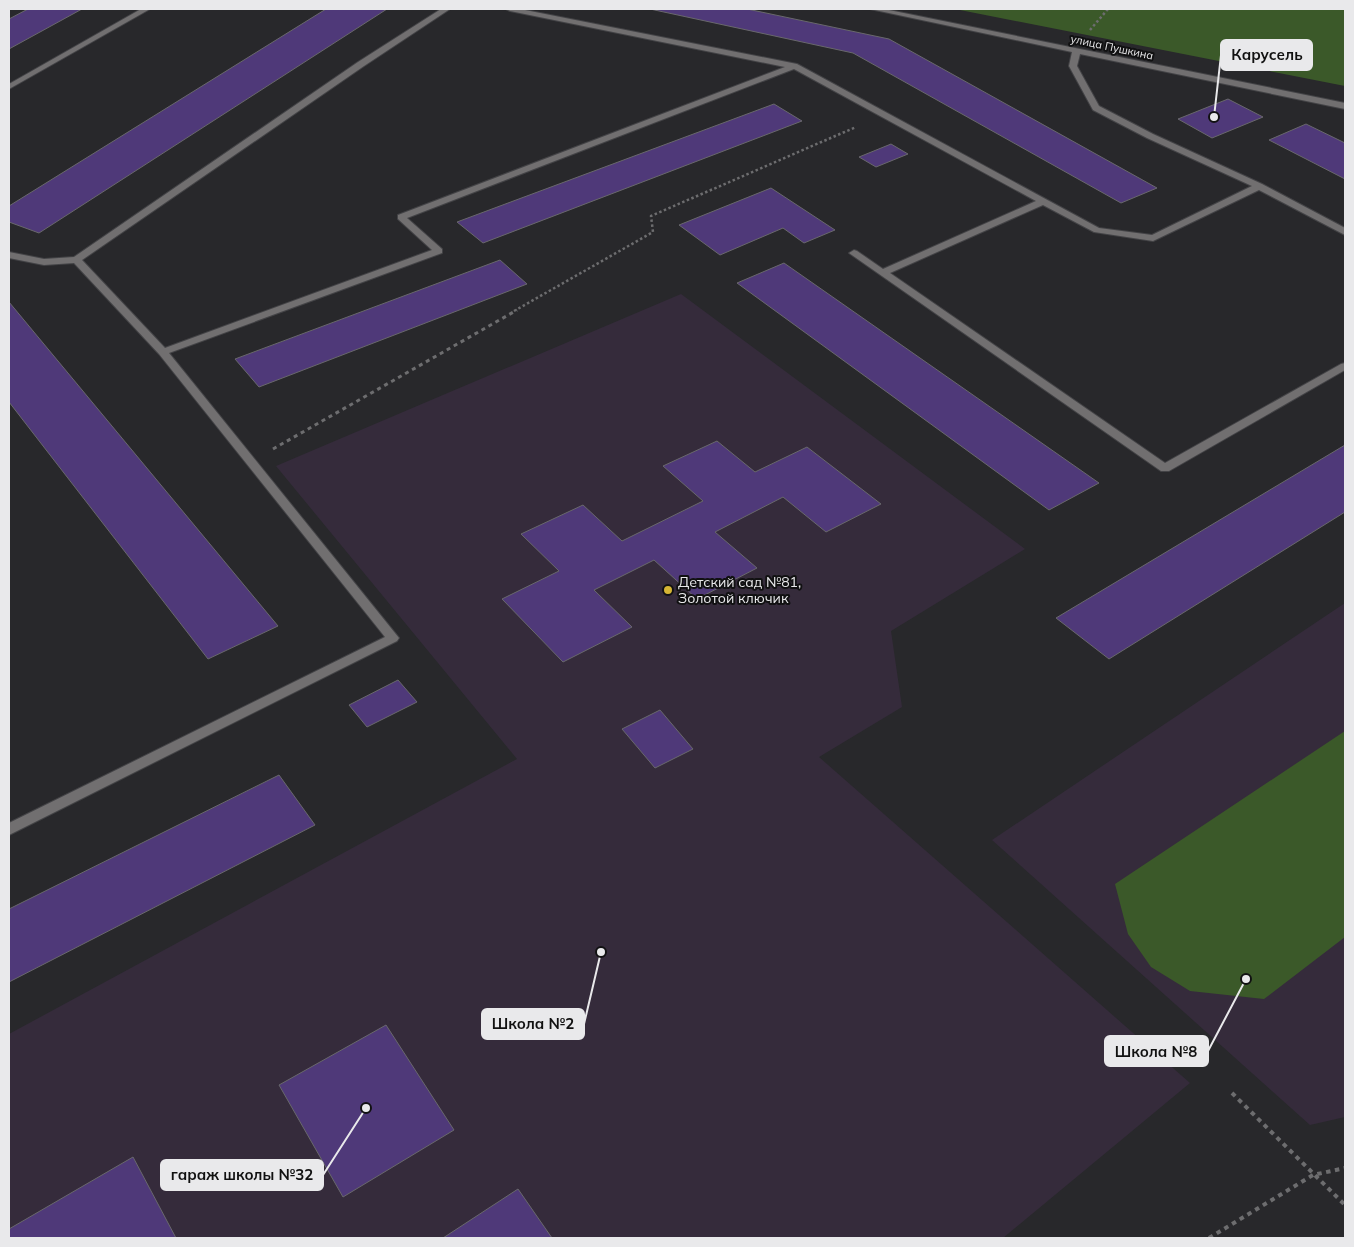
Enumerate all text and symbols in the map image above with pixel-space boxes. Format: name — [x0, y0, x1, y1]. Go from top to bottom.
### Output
street label: улица Пушкина — [1069, 31, 1155, 63]
callout: Карусель — [1221, 40, 1312, 70]
text: Карусель — [1231, 45, 1303, 64]
place label: Детский сад №81, Золотой ключик — [678, 573, 801, 607]
marker: Детский сад №81, Золотой ключик — [662, 584, 674, 596]
callout: Школа №2 — [482, 1009, 584, 1039]
text: Школа №2 — [492, 1014, 574, 1033]
callout: Школа №8 — [1105, 1036, 1208, 1066]
text: Школа №8 — [1115, 1042, 1197, 1061]
callout: гараж школы №32 — [161, 1160, 323, 1190]
text: гараж школы №32 — [171, 1165, 313, 1184]

